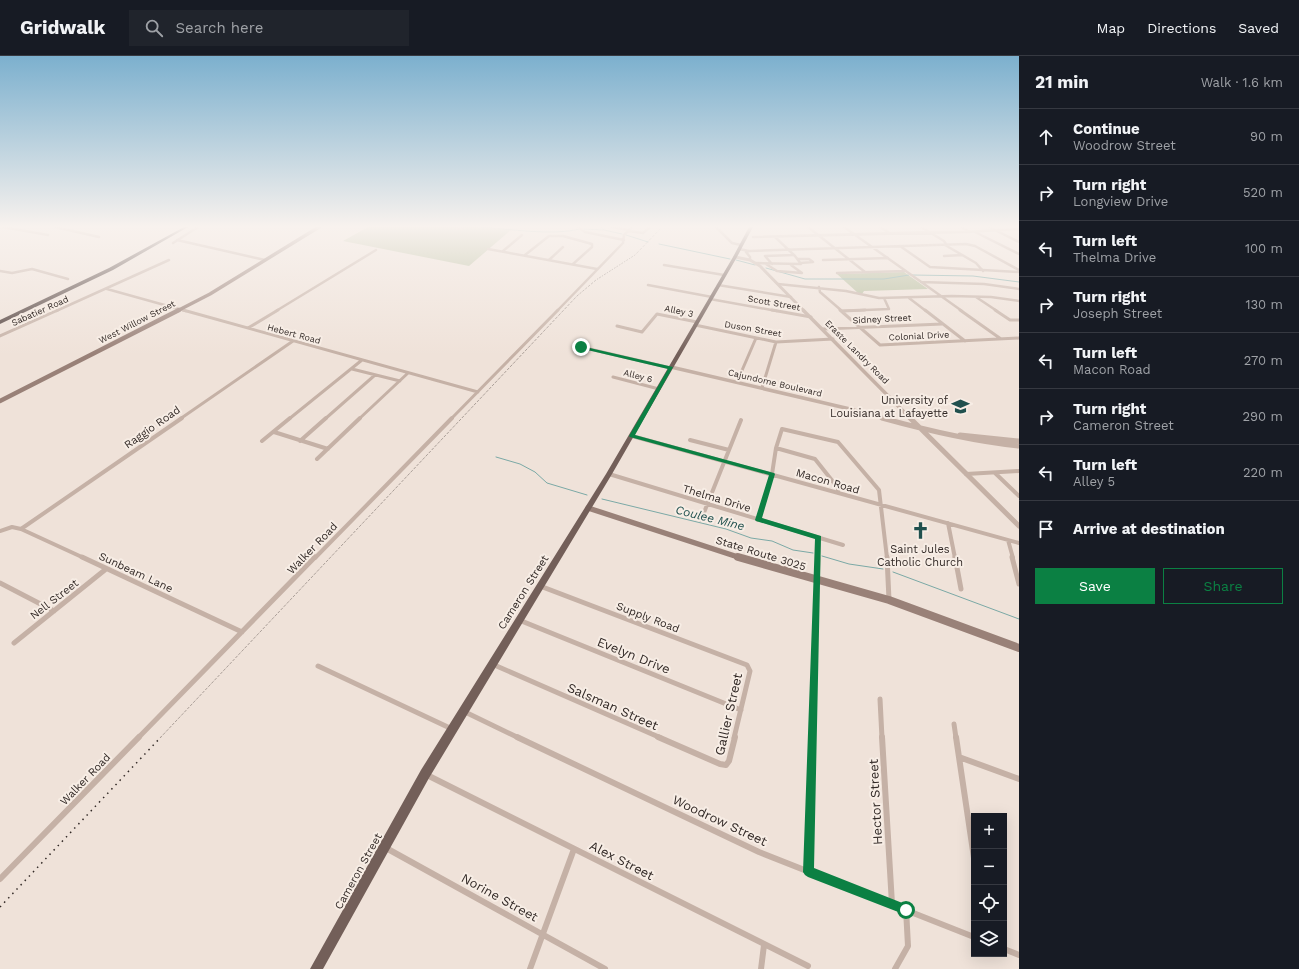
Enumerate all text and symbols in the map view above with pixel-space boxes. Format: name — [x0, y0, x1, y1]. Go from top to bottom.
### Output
search box — [129, 10, 409, 46]
text: Gridwalk — [20, 16, 105, 39]
icon: search — [143, 17, 165, 39]
text: Search here — [175, 19, 263, 37]
text: Map — [1097, 20, 1125, 36]
text: Directions — [1147, 20, 1216, 36]
text: Saved — [1238, 20, 1279, 36]
text: 21 min — [1035, 72, 1089, 92]
text: Walk · 1.6 km — [1201, 75, 1283, 90]
text: Continue — [1073, 120, 1140, 138]
icon: ahead — [1035, 126, 1057, 148]
text: 90 m — [1250, 129, 1283, 144]
text: Woodrow Street — [1073, 138, 1176, 153]
text: Turn right — [1073, 176, 1146, 194]
icon: right — [1035, 182, 1057, 204]
text: 520 m — [1243, 185, 1283, 200]
text: Longview Drive — [1073, 194, 1168, 209]
text: Turn left — [1073, 232, 1137, 250]
icon: left — [1035, 238, 1057, 260]
text: 100 m — [1245, 241, 1283, 256]
text: Thelma Drive — [1073, 250, 1156, 265]
text: Turn right — [1073, 288, 1146, 306]
street label: Scott Street — [747, 293, 801, 313]
street label: Sabatier Road — [10, 294, 70, 328]
icon: right — [1035, 294, 1057, 316]
text: 130 m — [1245, 297, 1283, 312]
street label: West Willow Street — [97, 298, 177, 346]
street label: Alley 3 — [664, 303, 694, 319]
text: Joseph Street — [1073, 306, 1162, 321]
street label: Sidney Street — [852, 312, 912, 326]
street label: Eraste Landry Road — [823, 318, 891, 386]
street label: Duson Street — [724, 319, 783, 339]
street label: Hebert Road — [266, 322, 322, 346]
street label: Colonial Drive — [888, 329, 950, 343]
route end — [572, 338, 590, 356]
text: Turn left — [1073, 344, 1137, 362]
icon: left — [1035, 350, 1057, 372]
text: 270 m — [1244, 353, 1283, 368]
text: Macon Road — [1073, 362, 1151, 377]
street label: Cajundome Boulevard — [727, 367, 823, 399]
street label: Alley 6 — [623, 368, 653, 384]
place label: University of Louisiana at Lafayette — [830, 394, 949, 420]
school or university icon: University of Louisiana at Lafayette — [951, 396, 971, 416]
text: Turn right — [1073, 400, 1146, 418]
street label: Raggio Road — [122, 403, 183, 451]
icon: right — [1035, 406, 1057, 428]
text: 290 m — [1242, 409, 1283, 424]
text: Cameron Street — [1073, 418, 1174, 433]
text: Turn left — [1073, 456, 1137, 474]
icon: left — [1035, 462, 1057, 484]
text: 220 m — [1243, 465, 1283, 480]
street label: Macon Road — [794, 466, 861, 497]
text: Alley 5 — [1073, 474, 1115, 489]
street label: Thelma Drive — [681, 482, 752, 515]
water label: Coulee Mine — [674, 503, 746, 533]
icon: arrive — [1035, 518, 1057, 540]
street label: Walker Road — [284, 520, 340, 577]
text: Arrive at destination — [1073, 520, 1225, 538]
church icon: Saint Jules Catholic Church — [910, 521, 930, 541]
street label: State Route 3025 — [714, 534, 808, 573]
place label: Saint Jules Catholic Church — [877, 543, 963, 569]
street label: Sunbeam Lane — [97, 550, 175, 595]
street label: Cameron Street — [495, 552, 552, 632]
button: Save — [1035, 568, 1155, 604]
button: Share — [1163, 568, 1283, 604]
street label: Nell Street — [28, 576, 81, 622]
street label: Supply Road — [614, 599, 681, 635]
street label: Evelyn Drive — [595, 634, 672, 677]
street label: Gallier Street — [712, 671, 745, 757]
street label: Salsman Street — [565, 680, 661, 733]
street label: Walker Road — [57, 751, 113, 808]
street label: Hector Street — [866, 758, 885, 845]
street label: Woodrow Street — [670, 792, 770, 849]
map controls — [971, 813, 1007, 957]
button: + — [971, 813, 1007, 849]
street label: Cameron Street — [332, 830, 385, 912]
street label: Alex Street — [587, 838, 657, 883]
button: − — [971, 849, 1007, 885]
street label: Norine Street — [459, 870, 541, 925]
button: locate — [971, 885, 1007, 921]
route start — [897, 901, 915, 919]
button: layers — [971, 921, 1007, 957]

